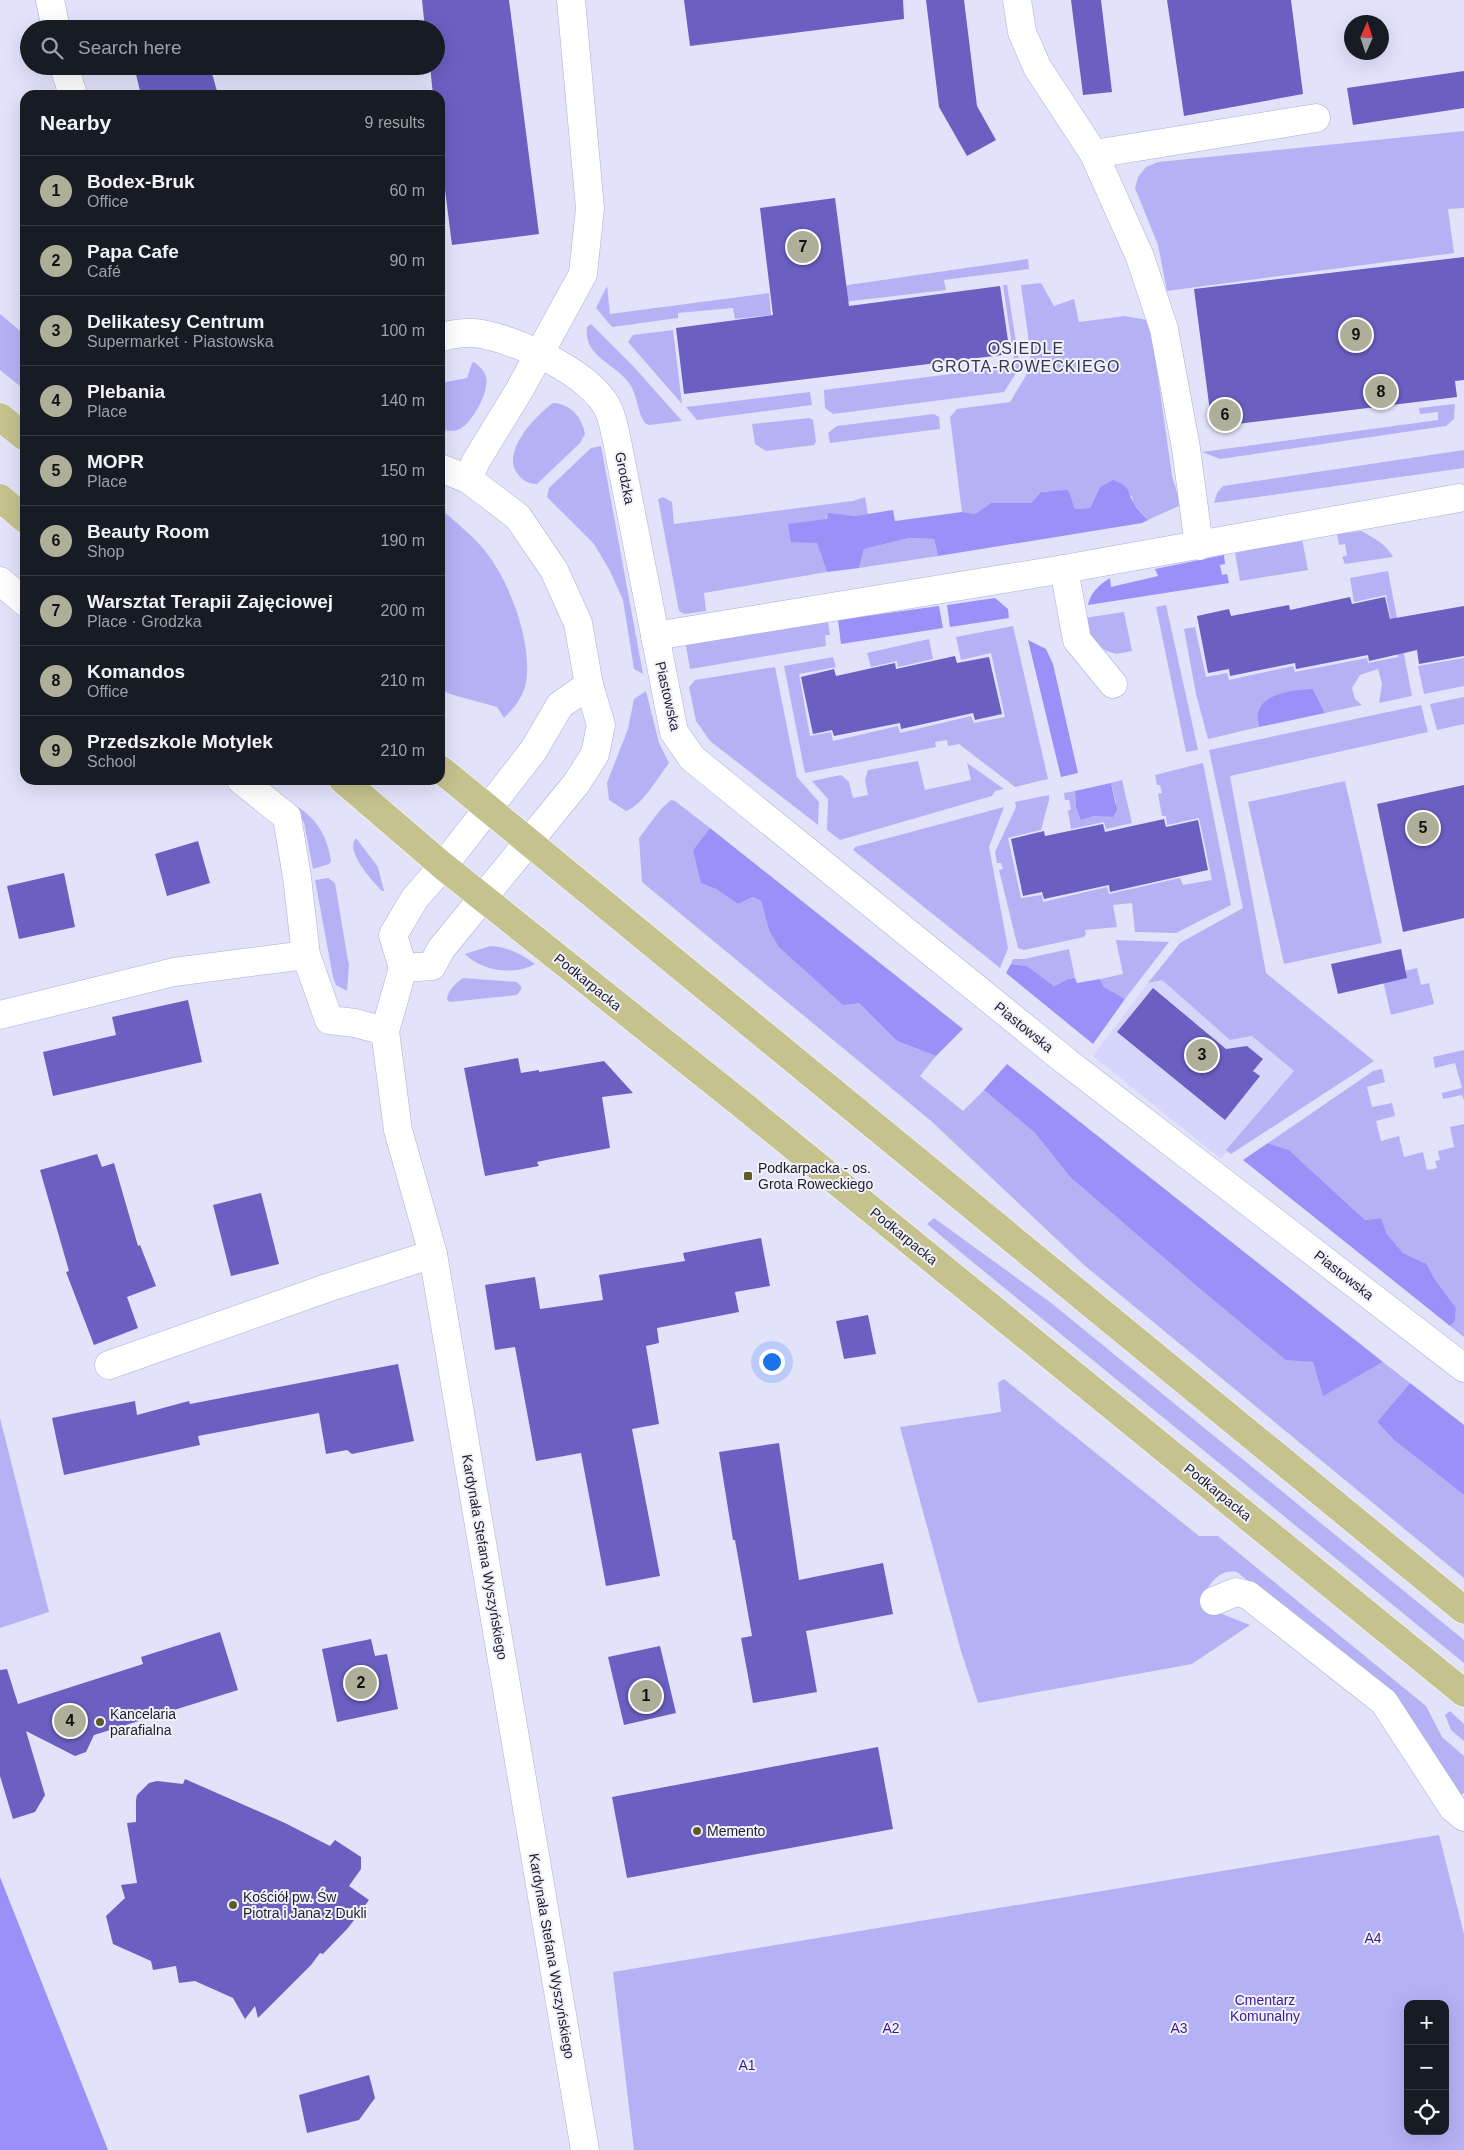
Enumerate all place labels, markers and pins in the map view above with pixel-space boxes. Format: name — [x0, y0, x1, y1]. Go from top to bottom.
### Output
pin: 7 — [787, 228, 819, 266]
pin: 9 — [1340, 316, 1372, 354]
pin: 8 — [1365, 373, 1397, 411]
pin: 6 — [1209, 396, 1241, 434]
pin: 5 — [1407, 809, 1439, 847]
pin: 3 — [1186, 1036, 1218, 1074]
place label: Podkarpacka - os. Grota Roweckiego — [758, 1160, 873, 1192]
marker: Podkarpacka - os. Grota Roweckiego — [742, 1170, 754, 1182]
pin: 2 — [345, 1664, 377, 1702]
pin: 1 — [630, 1677, 662, 1715]
pin: 4 — [54, 1702, 86, 1740]
place label: Kancelaria parafialna — [110, 1706, 176, 1738]
marker: Kancelaria parafialna — [94, 1716, 106, 1728]
place label: Memento — [707, 1823, 766, 1839]
marker: Memento — [691, 1825, 703, 1837]
place label: Kościół pw. Św Piotra i Jana z Dukli — [243, 1888, 367, 1921]
marker: Kościół pw. Św Piotra i Jana z Dukli — [227, 1899, 239, 1911]

